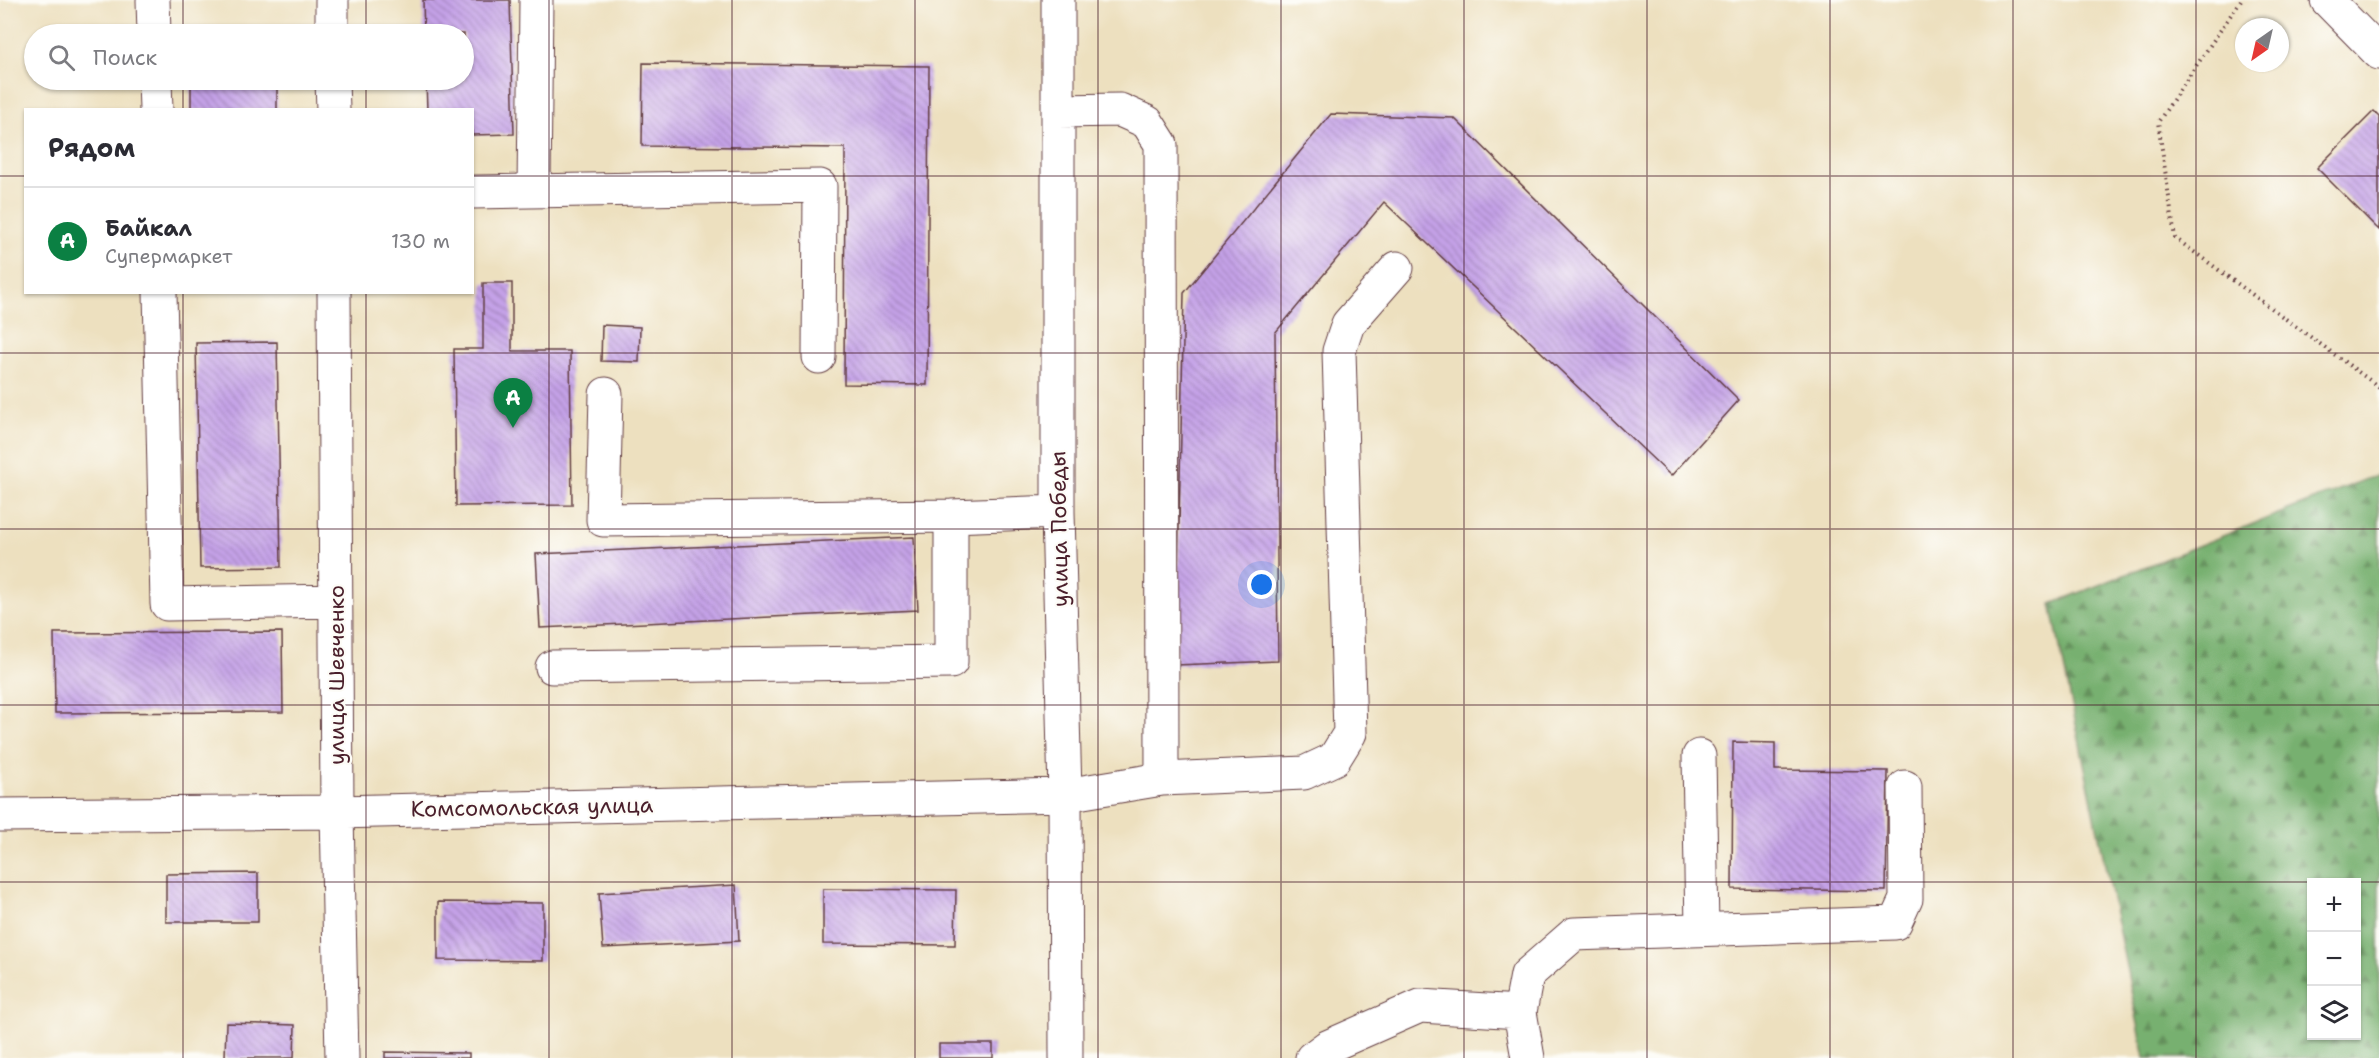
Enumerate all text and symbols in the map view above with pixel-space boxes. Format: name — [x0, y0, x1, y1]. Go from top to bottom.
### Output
north arrow — [2235, 18, 2289, 72]
search box — [24, 24, 474, 90]
icon: search — [45, 41, 78, 74]
text: Поиск — [93, 43, 157, 72]
text: Рядом — [48, 130, 135, 165]
text: Байкал — [105, 214, 192, 243]
text: A — [60, 228, 75, 254]
text: 130 m — [391, 228, 450, 254]
text: Супермаркет — [105, 243, 232, 269]
pin: A — [494, 378, 532, 428]
street label: улица Победы — [1043, 451, 1075, 607]
your location — [1247, 570, 1276, 599]
street label: улица Шевченко — [322, 585, 351, 765]
street label: Комсомольская улица — [410, 790, 654, 824]
map controls — [2307, 878, 2361, 1040]
button: + — [2307, 878, 2361, 932]
button: − — [2307, 932, 2361, 986]
button: layers — [2307, 986, 2361, 1040]

